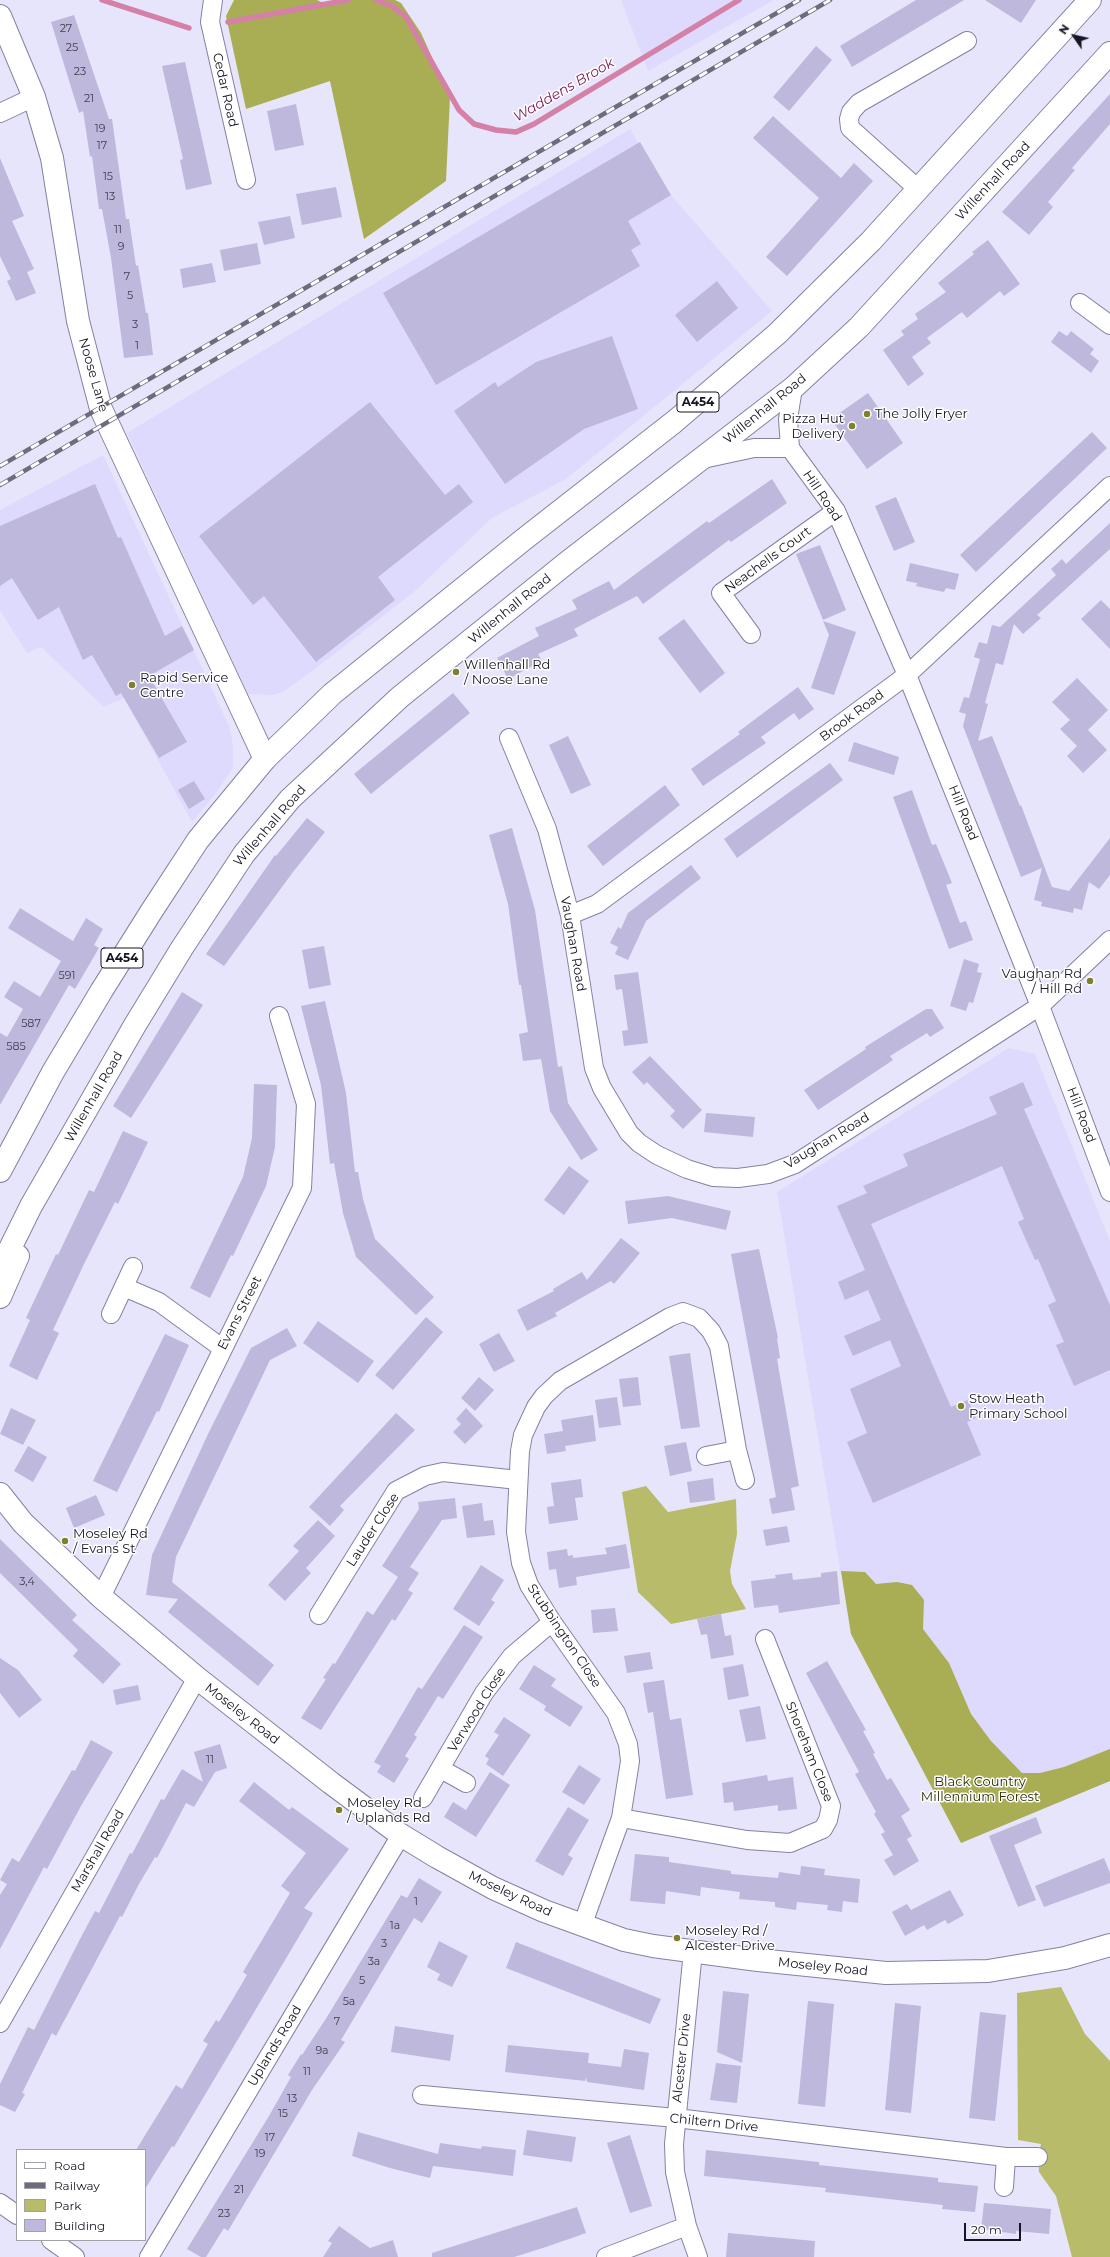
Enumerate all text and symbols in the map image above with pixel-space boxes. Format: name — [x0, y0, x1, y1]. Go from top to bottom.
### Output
north arrow — [1054, 16, 1094, 56]
house number: 27 — [60, 22, 72, 36]
text: N — [1056, 22, 1072, 37]
house number: 25 — [66, 41, 78, 55]
street label: Cedar Road — [209, 51, 241, 129]
water label: Waddens Brook — [511, 54, 617, 126]
house number: 23 — [74, 65, 86, 79]
house number: 21 — [84, 92, 94, 106]
house number: 19 — [95, 122, 105, 136]
street label: Willenhall Road — [952, 138, 1034, 224]
house number: 17 — [97, 139, 107, 153]
house number: 15 — [103, 170, 113, 184]
house number: 13 — [105, 190, 115, 204]
house number: 11 — [114, 223, 122, 237]
house number: 9 — [118, 240, 124, 254]
house number: 7 — [124, 270, 130, 284]
house number: 5 — [127, 289, 133, 303]
house number: 3 — [132, 318, 138, 332]
street label: Noose Lane — [75, 336, 111, 414]
house number: 1 — [135, 339, 139, 353]
street label: Willenhall Road — [720, 371, 810, 447]
road number: A454 — [677, 392, 719, 412]
place label: The Jolly Fryer — [875, 406, 968, 422]
marker: The Jolly Fryer — [862, 409, 872, 419]
place label: Pizza Hut Delivery — [782, 411, 844, 442]
marker: Pizza Hut Delivery — [847, 421, 857, 431]
street label: Hill Road — [799, 467, 845, 525]
street label: Neachells Court — [722, 523, 814, 597]
street label: Willenhall Road — [465, 571, 555, 647]
place label: Willenhall Rd / Noose Lane — [464, 657, 550, 688]
marker: Willenhall Rd / Noose Lane — [451, 667, 461, 677]
place label: Rapid Service Centre — [140, 670, 228, 701]
marker: Rapid Service Centre — [127, 680, 137, 690]
street label: Brook Road — [817, 687, 887, 745]
street label: Willenhall Road — [231, 782, 309, 870]
street label: Hill Road — [945, 783, 981, 843]
street label: Vaughan Road — [557, 895, 589, 993]
road number: A454 — [101, 948, 143, 968]
place label: Vaughan Rd / Hill Rd — [1001, 966, 1082, 997]
house number: 591 — [59, 969, 75, 983]
marker: Vaughan Rd / Hill Rd — [1085, 976, 1095, 986]
house number: 587 — [21, 1017, 41, 1031]
house number: 585 — [6, 1040, 26, 1054]
street label: Willenhall Road — [62, 1049, 126, 1145]
street label: Hill Road — [1063, 1085, 1099, 1145]
street label: Vaughan Road — [782, 1110, 872, 1172]
street label: Evans Street — [215, 1273, 265, 1353]
place label: Stow Heath Primary School — [969, 1391, 1067, 1422]
marker: Stow Heath Primary School — [956, 1401, 966, 1411]
street label: Lauder Close — [343, 1490, 403, 1570]
place label: Moseley Rd / Evans St — [73, 1526, 148, 1557]
marker: Moseley Rd / Evans St — [60, 1536, 70, 1546]
house number: 3,4 — [19, 1575, 35, 1589]
street label: Stubbington Close — [524, 1581, 604, 1691]
street label: Verwood Close — [445, 1665, 509, 1755]
street label: Moseley Road — [202, 1680, 282, 1748]
street label: Shoreham Close — [782, 1700, 836, 1804]
house number: 11 — [206, 1753, 214, 1767]
park label: Black Country Millennium Forest — [921, 1774, 1039, 1805]
place label: Moseley Rd / Uplands Rd — [347, 1795, 431, 1826]
marker: Moseley Rd / Uplands Rd — [334, 1805, 344, 1815]
street label: Marshall Road — [68, 1807, 128, 1895]
street label: Moseley Road — [466, 1868, 554, 1920]
house number: 1 — [414, 1895, 418, 1909]
house number: 1a — [390, 1919, 400, 1933]
place label: Moseley Rd / Alcester Drive — [685, 1923, 775, 1954]
marker: Moseley Rd / Alcester Drive — [672, 1933, 682, 1943]
house number: 3 — [381, 1937, 387, 1951]
house number: 3a — [368, 1955, 380, 1969]
street label: Moseley Road — [777, 1955, 869, 1979]
house number: 5 — [359, 1974, 365, 1988]
house number: 5a — [343, 1995, 355, 2009]
street label: Uplands Road — [245, 2003, 305, 2089]
street label: Alcester Drive — [670, 2013, 694, 2103]
house number: 7 — [334, 2015, 340, 2029]
house number: 9a — [315, 2044, 329, 2058]
house number: 11 — [303, 2065, 311, 2079]
house number: 13 — [287, 2092, 297, 2106]
house number: 15 — [278, 2107, 288, 2121]
street label: Chiltern Drive — [669, 2111, 759, 2135]
house number: 17 — [265, 2131, 275, 2145]
house number: 19 — [255, 2147, 265, 2161]
legend — [16, 2149, 146, 2241]
text: Road — [54, 2158, 85, 2173]
text: Railway — [54, 2178, 100, 2193]
house number: 21 — [234, 2183, 244, 2197]
text: Park — [54, 2198, 81, 2213]
house number: 23 — [218, 2207, 230, 2221]
scale bar — [966, 2215, 1023, 2241]
text: Building — [54, 2218, 105, 2233]
text: 20 m — [971, 2222, 1002, 2237]

